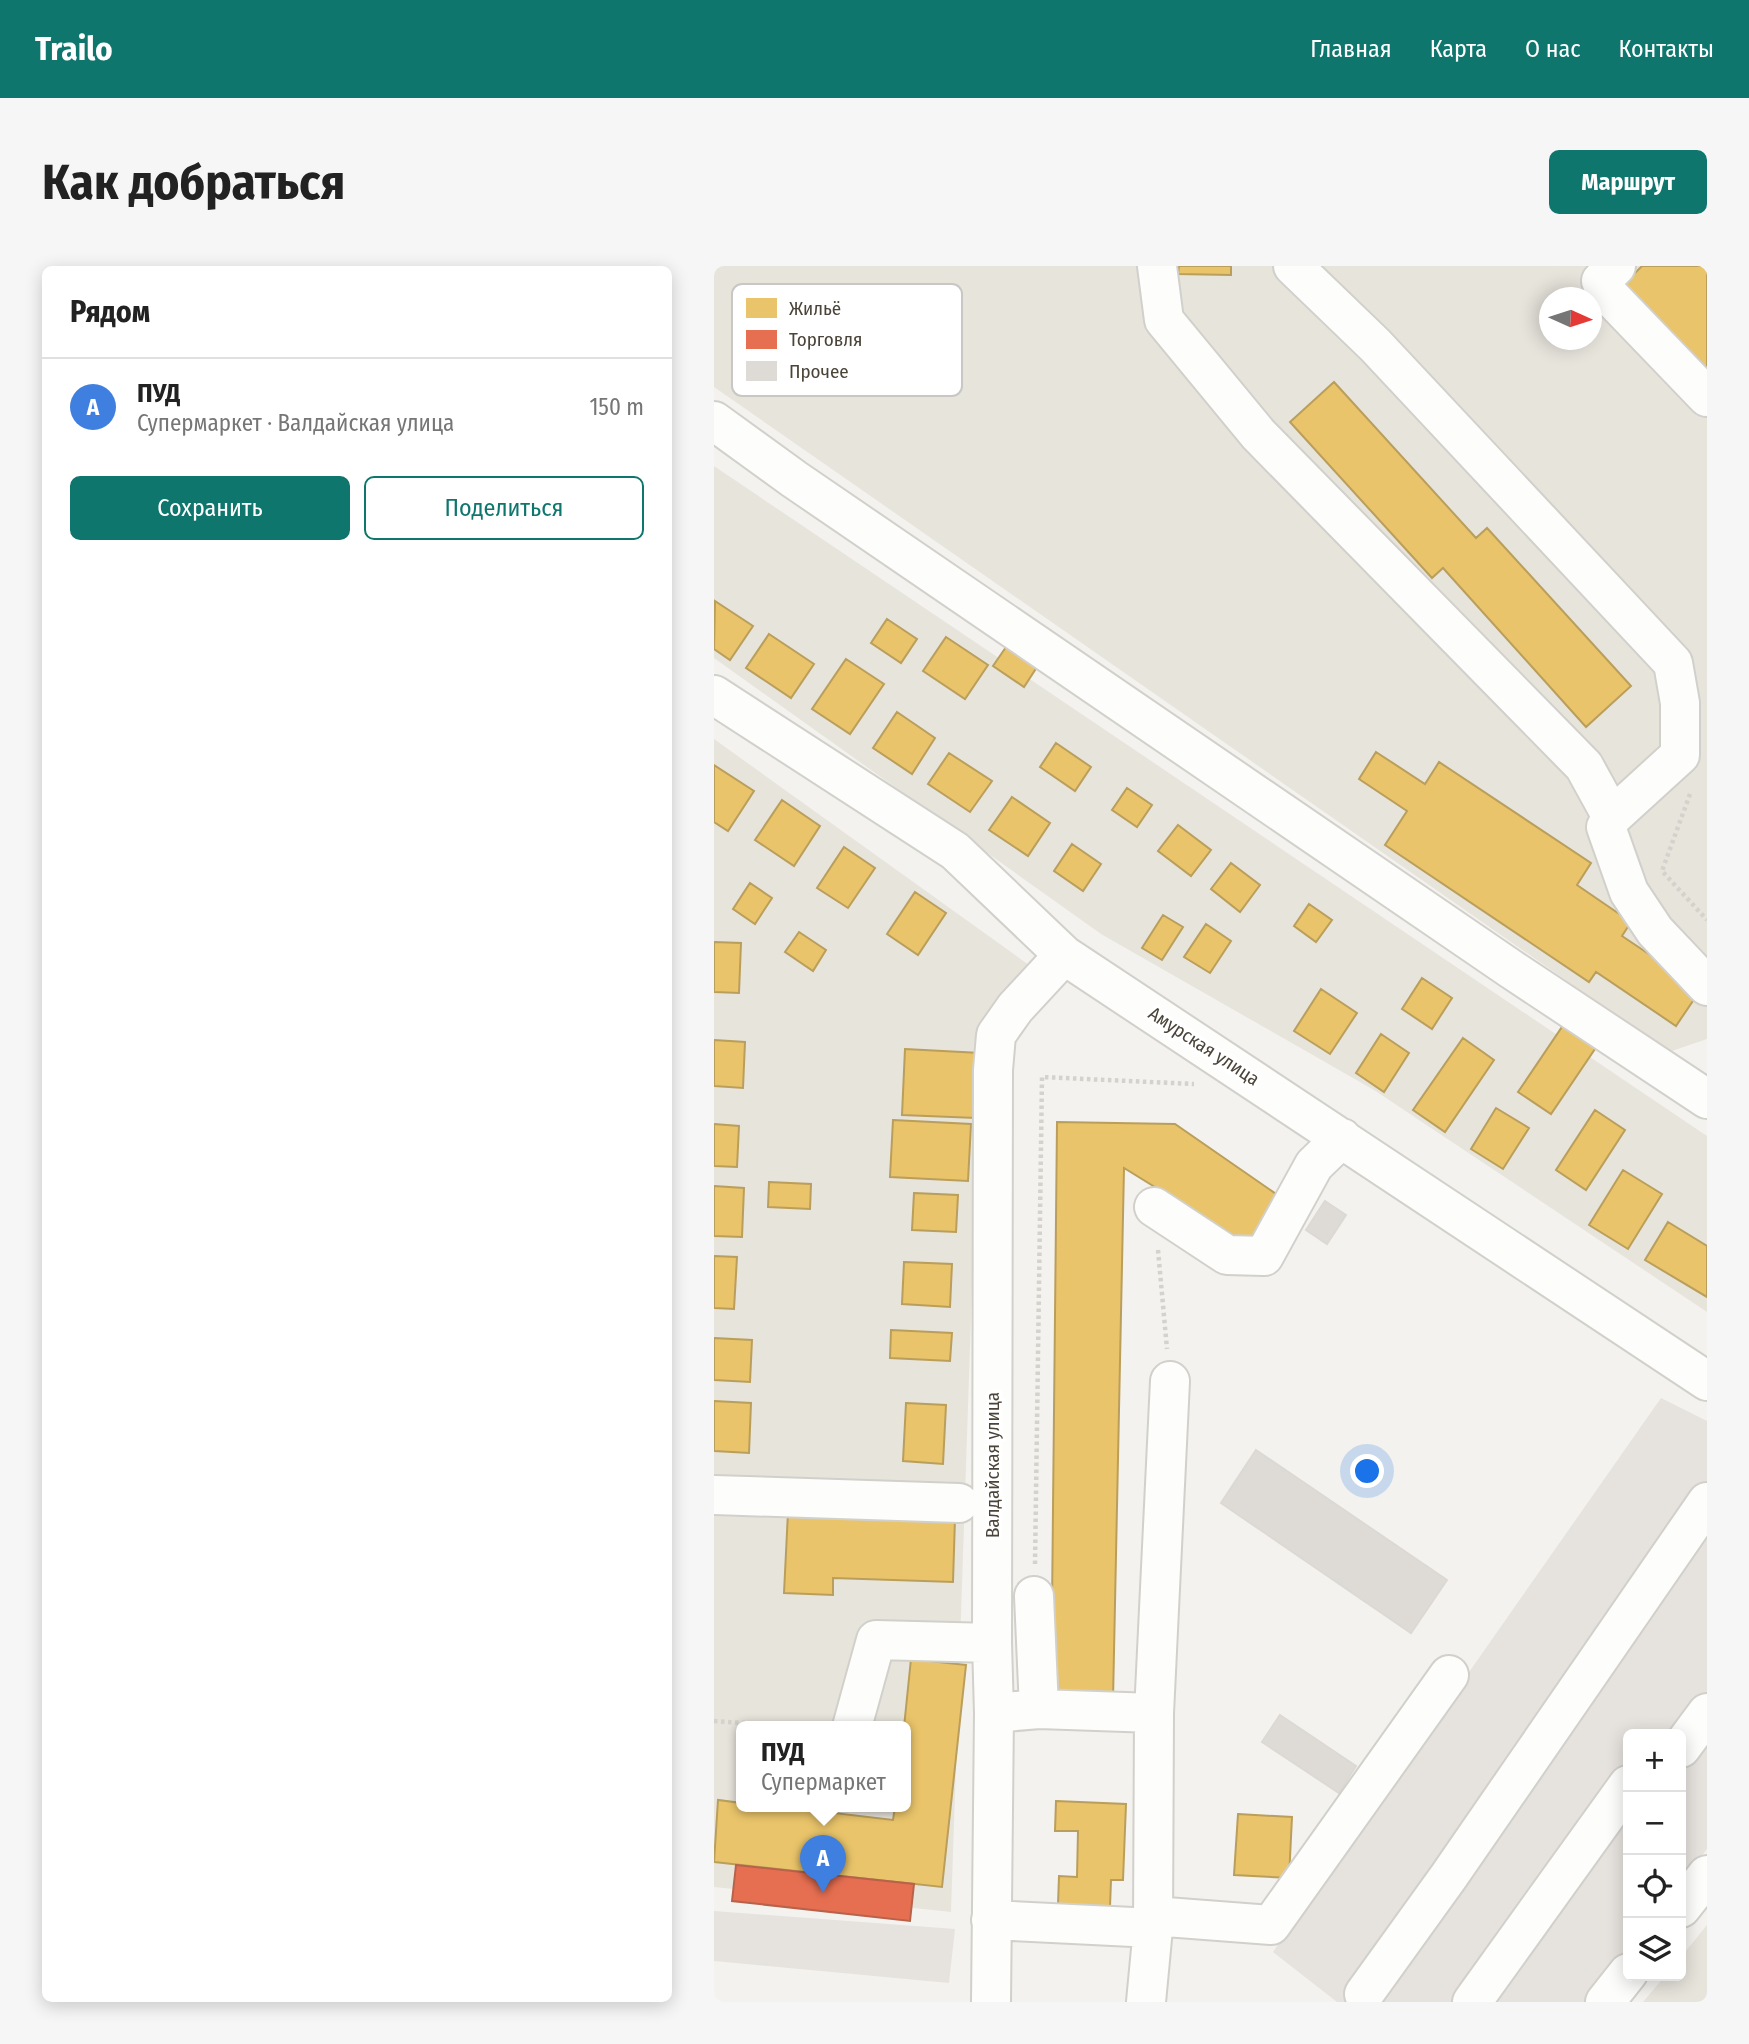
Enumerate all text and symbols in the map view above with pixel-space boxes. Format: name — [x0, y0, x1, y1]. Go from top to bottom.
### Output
text: Trailo — [35, 29, 113, 69]
text: Главная — [1310, 35, 1392, 63]
text: Карта — [1430, 35, 1487, 63]
text: О нас — [1525, 35, 1580, 63]
text: Контакты — [1618, 35, 1714, 63]
button: Маршрут — [1549, 150, 1707, 214]
text: Как добраться — [42, 153, 345, 212]
legend — [732, 284, 962, 396]
north arrow — [1539, 287, 1602, 350]
text: Рядом — [70, 294, 150, 330]
text: Жильё — [789, 297, 841, 320]
text: Торговля — [789, 328, 862, 351]
text: Прочее — [789, 360, 849, 383]
text: ПУД — [137, 378, 180, 409]
text: A — [87, 393, 99, 421]
text: 150 m — [589, 393, 644, 421]
text: Супермаркет · Валдайская улица — [137, 409, 454, 437]
button: Сохранить — [70, 476, 350, 540]
button: Поделиться — [364, 476, 644, 540]
street label: Амурская улица — [1144, 1002, 1264, 1090]
street label: Валдайская улица — [981, 1392, 1004, 1538]
your location — [1350, 1454, 1384, 1488]
popup — [736, 1721, 911, 1812]
map controls — [1623, 1729, 1686, 1981]
button: + — [1623, 1729, 1686, 1792]
text: ПУД — [761, 1737, 805, 1768]
text: Супермаркет — [761, 1768, 886, 1796]
button: − — [1623, 1792, 1686, 1855]
pin: A — [800, 1835, 846, 1893]
button: locate — [1623, 1855, 1686, 1918]
button: layers — [1623, 1918, 1686, 1981]

